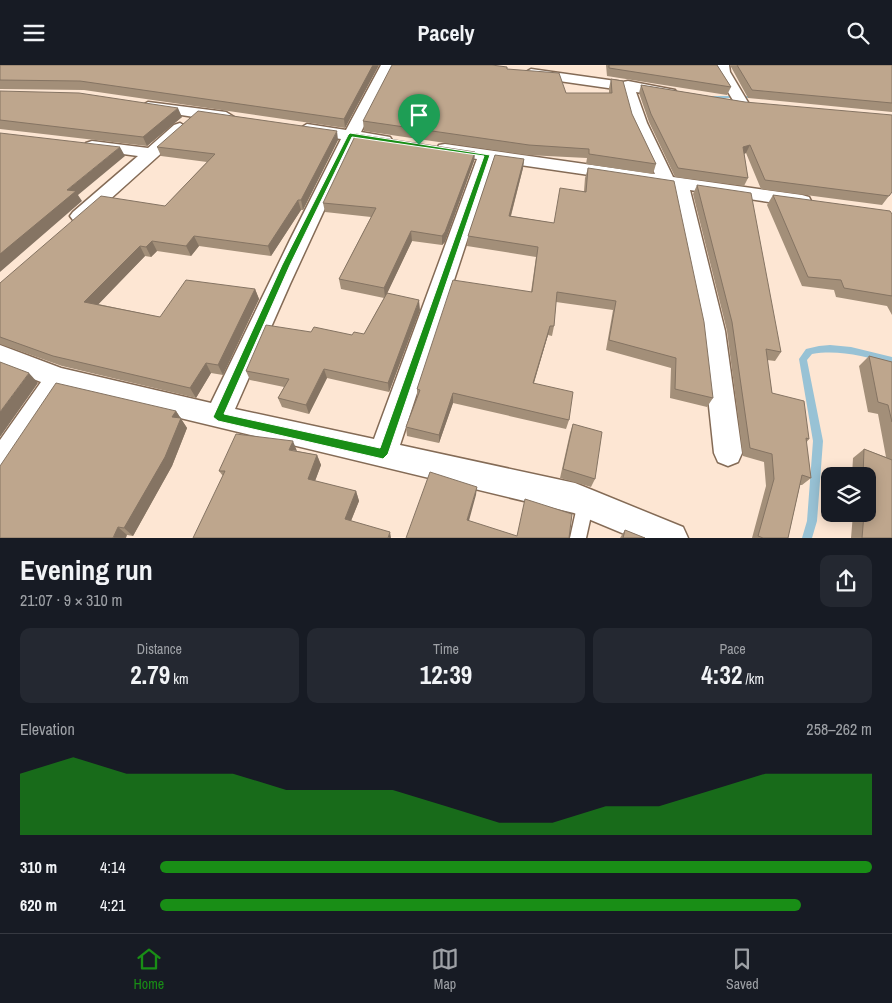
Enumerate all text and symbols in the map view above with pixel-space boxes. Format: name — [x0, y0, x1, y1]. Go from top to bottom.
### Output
text: Pacely — [417, 18, 475, 48]
icon: menu — [20, 19, 48, 47]
icon: search — [844, 19, 872, 47]
pin — [398, 94, 440, 145]
icon: arrive — [405, 101, 433, 129]
map controls — [821, 467, 876, 522]
button: layers — [821, 467, 876, 522]
text: Evening run — [20, 551, 153, 589]
button: share — [820, 555, 872, 607]
text: 21:07 · 9 × 310 m — [20, 589, 123, 611]
text: Distance — [137, 640, 182, 658]
text: Time — [433, 640, 459, 658]
text: Pace — [720, 640, 746, 658]
text: 2.79 — [130, 658, 170, 692]
text: 12:39 — [420, 658, 472, 692]
text: 4:32 — [701, 658, 742, 692]
text: km — [170, 670, 189, 688]
text: /km — [742, 670, 764, 688]
text: Elevation — [20, 718, 75, 740]
text: 258–262 m — [806, 718, 872, 740]
text: 310 m — [20, 856, 57, 878]
text: 4:14 — [100, 856, 126, 878]
text: 620 m — [20, 894, 57, 916]
text: 4:21 — [100, 894, 126, 916]
tab: Home — [133, 945, 164, 993]
tab: Map — [431, 945, 459, 993]
tab: Saved — [726, 945, 759, 993]

